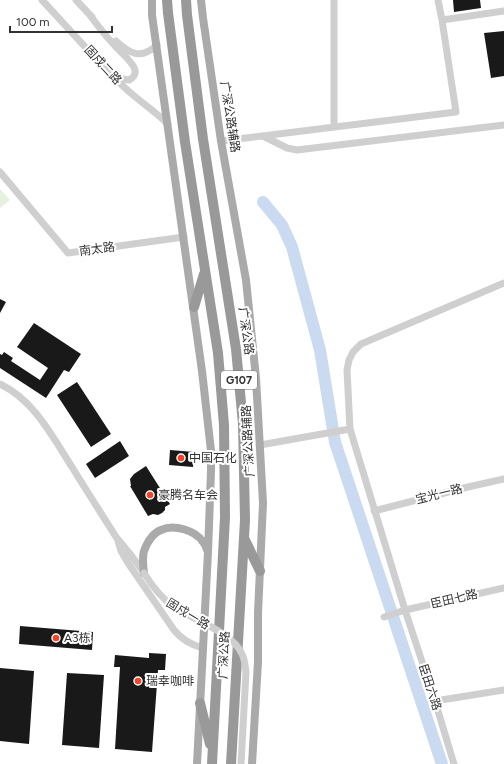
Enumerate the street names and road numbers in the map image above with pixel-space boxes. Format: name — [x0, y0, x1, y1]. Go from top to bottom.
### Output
street label: 固戍二路 — [82, 43, 124, 87]
street label: 广深公路辅路 — [217, 80, 243, 154]
street label: 南太路 — [78, 240, 116, 258]
street label: 广深公路 — [236, 306, 256, 356]
road number: G107 — [221, 371, 257, 389]
street label: 广深公路辅路 — [239, 405, 257, 477]
street label: 宝光一路 — [414, 481, 464, 507]
street label: 臣田七路 — [429, 587, 479, 611]
street label: 固戍一路 — [164, 596, 212, 632]
street label: 广深公路 — [216, 631, 232, 679]
street label: 臣田六路 — [416, 662, 444, 712]

